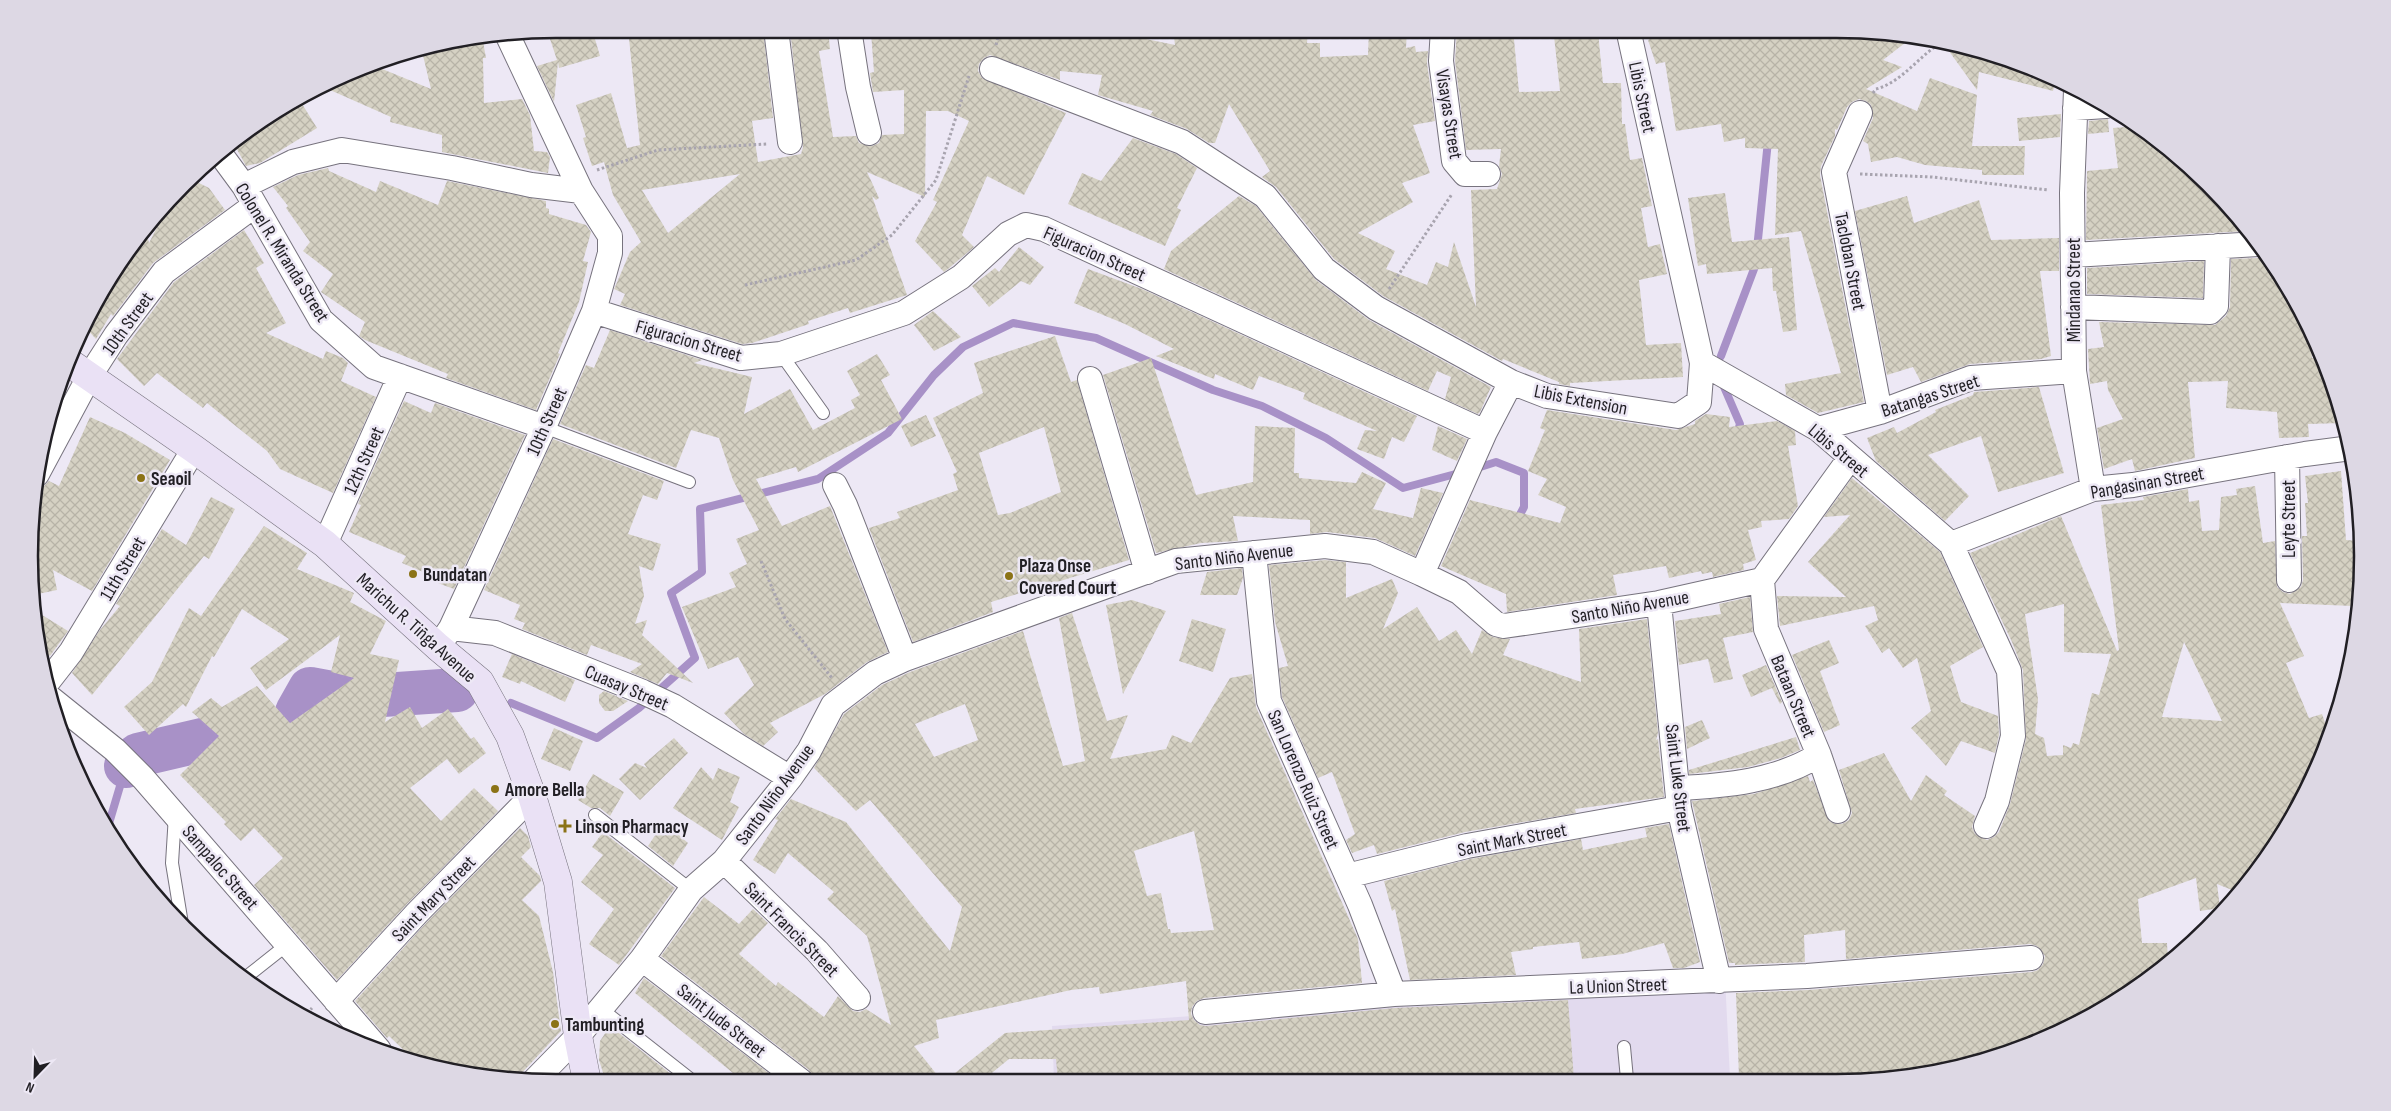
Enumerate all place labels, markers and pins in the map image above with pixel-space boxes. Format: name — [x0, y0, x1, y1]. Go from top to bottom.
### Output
place label: Seaoil — [151, 468, 191, 491]
marker: Seaoil — [135, 472, 147, 484]
place label: Plaza Onse Covered Court — [1019, 555, 1116, 600]
place label: Bundatan — [423, 564, 487, 587]
marker: Bundatan — [407, 568, 419, 580]
marker: Plaza Onse Covered Court — [1003, 570, 1015, 582]
place label: Amore Bella — [504, 779, 585, 802]
marker: Amore Bella — [489, 783, 501, 795]
place label: Linson Pharmacy — [575, 816, 689, 839]
marker: Linson Pharmacy — [559, 820, 571, 832]
place label: Tambunting — [565, 1014, 644, 1037]
marker: Tambunting — [549, 1018, 561, 1030]

